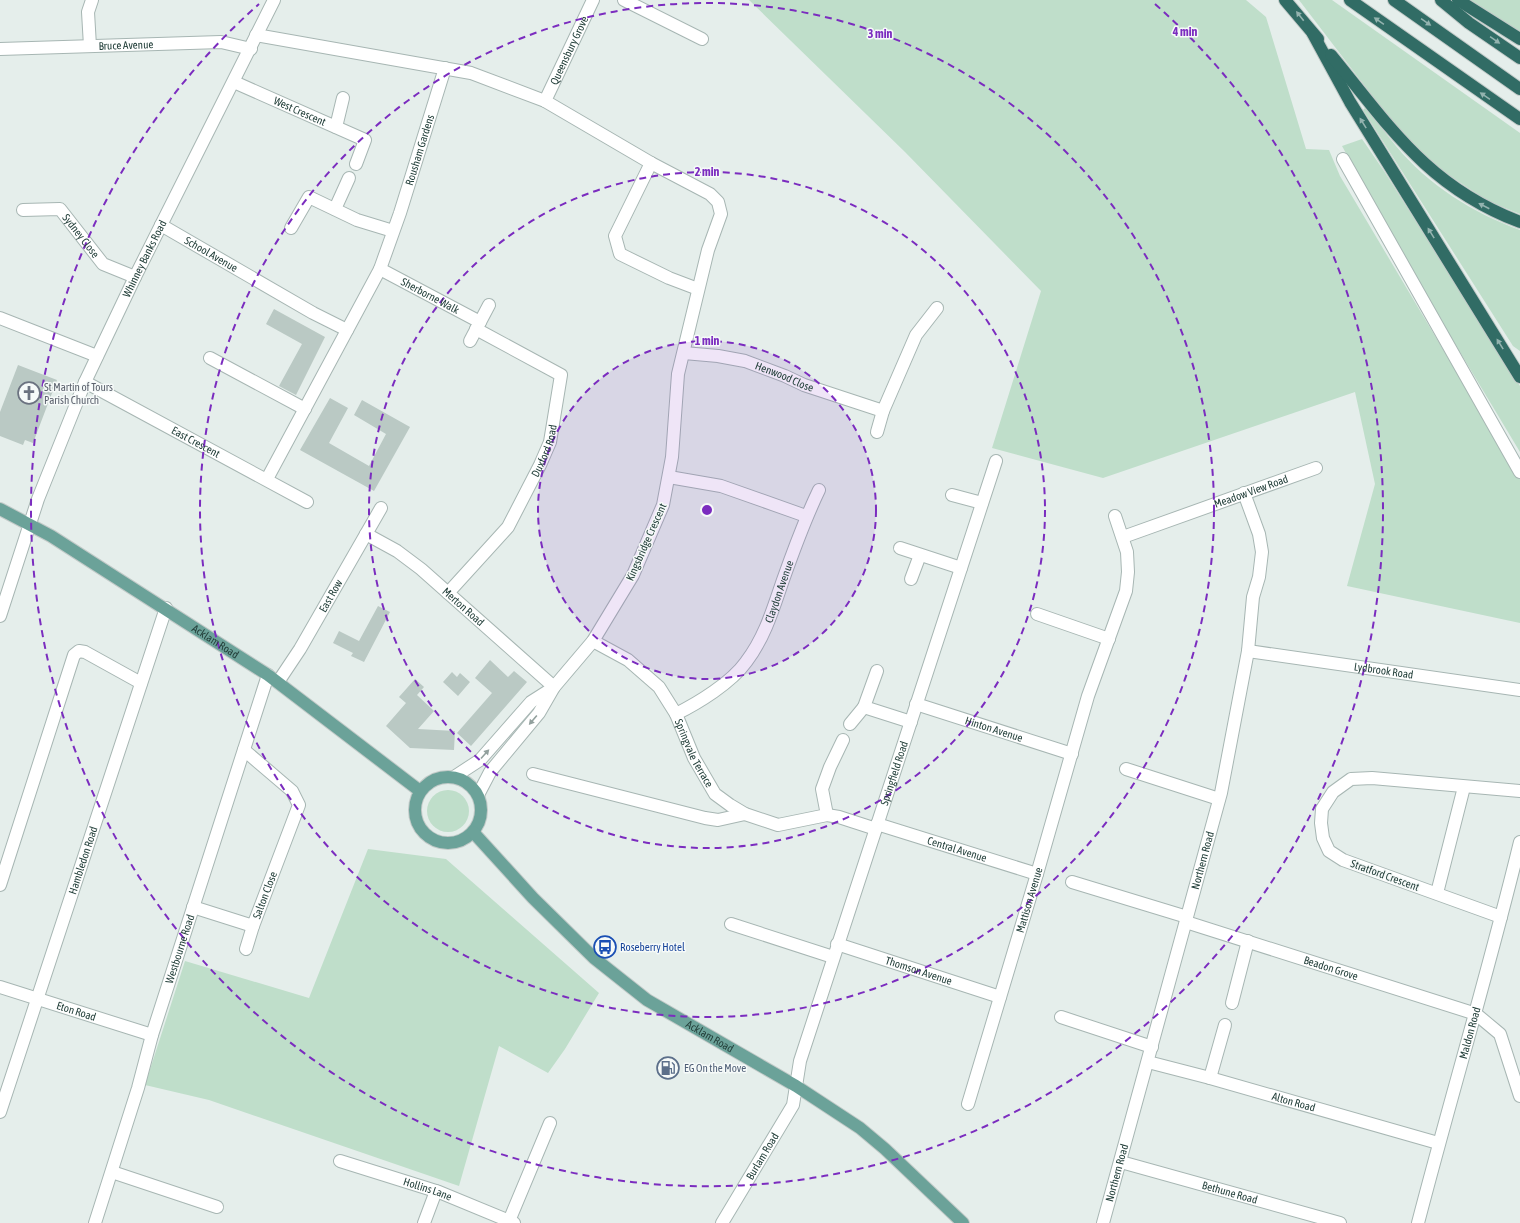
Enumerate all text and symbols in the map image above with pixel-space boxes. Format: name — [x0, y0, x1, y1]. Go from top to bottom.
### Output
one-way arrow — [1296, 11, 1304, 22]
street label: Queensbury Grove — [548, 14, 590, 87]
one-way arrow — [1374, 17, 1384, 25]
one-way arrow — [1420, 18, 1431, 27]
text: 4 min — [1172, 25, 1197, 39]
text: 3 min — [868, 27, 892, 41]
one-way arrow — [1489, 36, 1500, 44]
street label: Bruce Avenue — [98, 38, 154, 52]
one-way arrow — [1479, 92, 1491, 99]
street label: West Crescent — [272, 94, 328, 128]
street label: Rousham Gardens — [403, 113, 436, 187]
one-way arrow — [1359, 117, 1366, 128]
text: 2 min — [695, 165, 719, 179]
one-way arrow — [1479, 203, 1490, 209]
street label: Sydney Close — [60, 211, 102, 260]
street label: Whinney Banks Road — [120, 218, 169, 299]
one-way arrow — [1427, 228, 1435, 238]
street label: School Avenue — [183, 234, 240, 274]
street label: Sherborne Walk — [399, 275, 462, 316]
text: 1 min — [695, 334, 719, 348]
one-way arrow — [1496, 338, 1503, 350]
street label: Henwood Close — [754, 359, 815, 394]
church icon: St Martin of Tours Parish Church — [16, 380, 42, 406]
place label: St Martin of Tours Parish Church — [44, 381, 113, 406]
street label: East Crescent — [170, 424, 222, 460]
street label: Duxford Road — [529, 424, 559, 479]
street label: Meadow View Road — [1212, 472, 1290, 510]
street label: Kingsbridge Crescent — [623, 501, 669, 583]
centre of rings — [700, 503, 714, 517]
street label: Claydon Avenue — [762, 559, 796, 625]
street label: East Row — [317, 577, 345, 614]
street label: Merton Road — [440, 585, 487, 628]
street label: Acklam Road — [190, 622, 241, 661]
street label: Lydbrook Road — [1353, 660, 1414, 681]
street label: Hinton Avenue — [964, 714, 1024, 744]
one-way arrow — [529, 715, 538, 726]
street label: Springvale Terrace — [673, 717, 716, 789]
street label: Springfield Road — [878, 740, 910, 807]
one-way arrow — [480, 749, 489, 758]
street label: Hambledon Road — [66, 825, 100, 896]
street label: Northern Road — [1189, 830, 1216, 891]
street label: Central Avenue — [926, 834, 988, 864]
street label: Stratford Crescent — [1349, 857, 1421, 893]
street label: Mattison Avenue — [1014, 866, 1045, 934]
street label: Salton Close — [250, 870, 279, 920]
street label: Westbourne Road — [163, 913, 196, 985]
bus stop icon: Roseberry Hotel — [592, 934, 618, 960]
place label: Roseberry Hotel — [620, 941, 685, 953]
street label: Thomson Avenue — [884, 954, 954, 987]
street label: Beadon Grove — [1302, 954, 1359, 982]
street label: Eton Road — [55, 999, 98, 1023]
street label: Maldon Road — [1457, 1006, 1483, 1060]
street label: Acklam Road — [684, 1018, 736, 1055]
fuel station icon: EG On the Move — [655, 1055, 681, 1081]
place label: EG On the Move — [684, 1062, 746, 1074]
street label: Alton Road — [1271, 1090, 1317, 1114]
street label: Burlam Road — [744, 1131, 781, 1182]
street label: Northern Road — [1103, 1143, 1130, 1203]
street label: Hollins Lane — [402, 1175, 454, 1203]
street label: Bethune Road — [1201, 1179, 1259, 1206]

